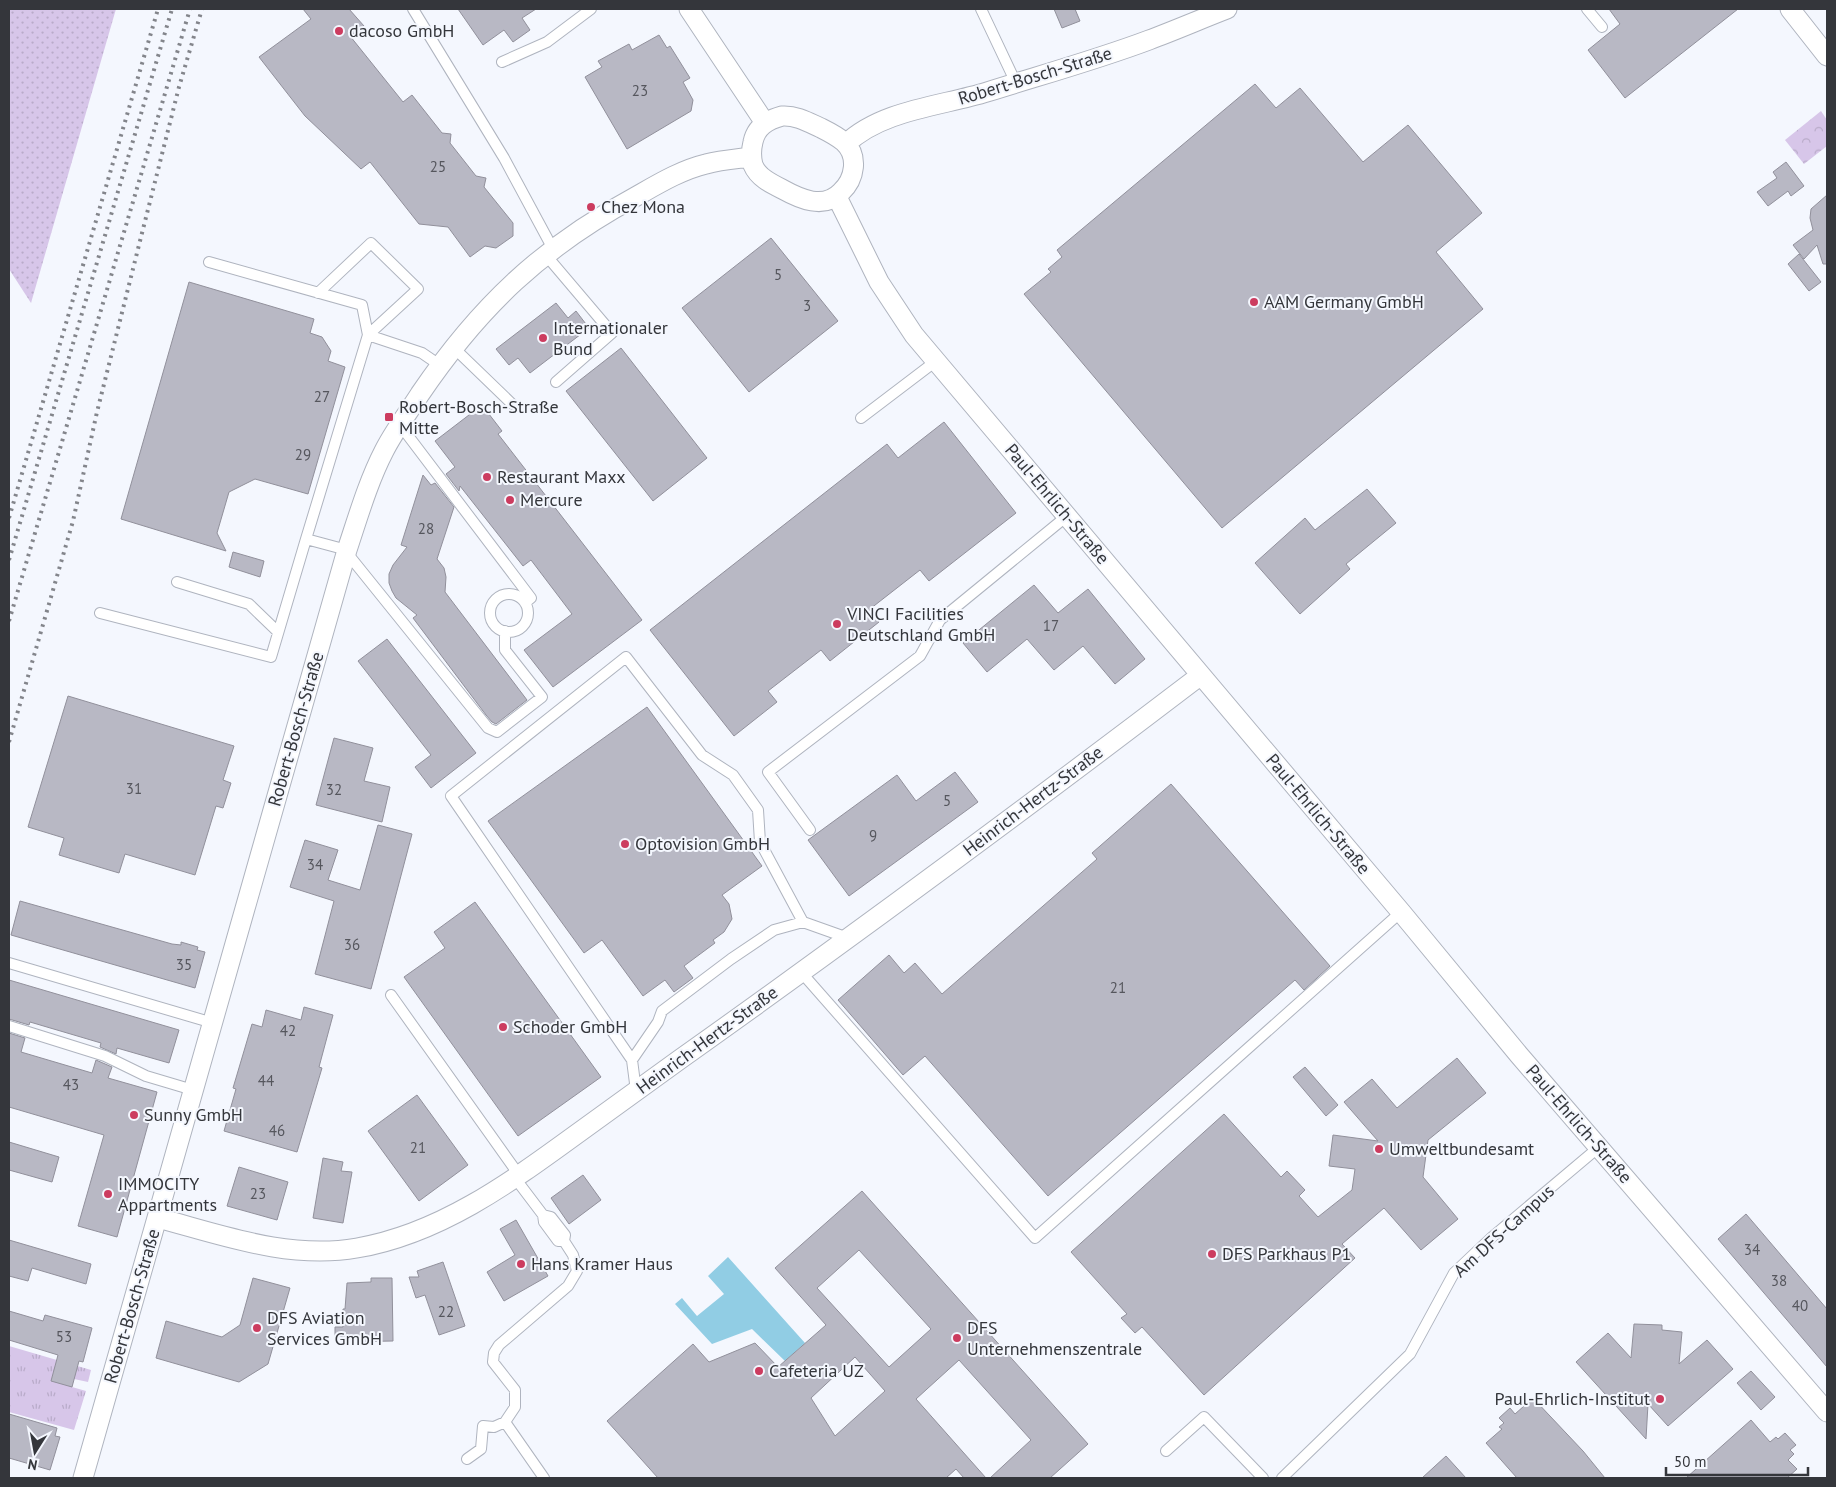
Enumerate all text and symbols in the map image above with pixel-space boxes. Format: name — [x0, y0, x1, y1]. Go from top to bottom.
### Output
place label: dacoso GmbH — [349, 19, 454, 42]
marker: dacoso GmbH — [333, 25, 345, 37]
street label: Robert-Bosch-Straße — [955, 41, 1115, 110]
house number: 23 — [632, 81, 648, 100]
house number: 25 — [430, 157, 446, 176]
place label: Chez Mona — [601, 195, 685, 218]
marker: Chez Mona — [585, 201, 597, 213]
house number: 5 — [774, 265, 782, 284]
place label: AAM Germany GmbH — [1264, 290, 1424, 313]
house number: 3 — [803, 296, 811, 315]
marker: AAM Germany GmbH — [1248, 296, 1260, 308]
place label: Internationaler Bund — [553, 316, 668, 360]
marker: Internationaler Bund — [537, 332, 549, 344]
house number: 27 — [314, 387, 330, 406]
place label: Robert-Bosch-Straße Mitte — [399, 395, 559, 439]
marker: Robert-Bosch-Straße Mitte — [383, 411, 395, 423]
street label: Paul-Ehrlich-Straße — [1000, 439, 1115, 569]
house number: 29 — [295, 445, 311, 464]
place label: Restaurant Maxx — [497, 465, 626, 488]
marker: Restaurant Maxx — [481, 471, 493, 483]
place label: Mercure — [520, 488, 583, 511]
marker: Mercure — [504, 494, 516, 506]
house number: 28 — [418, 519, 434, 538]
place label: VINCI Facilities Deutschland GmbH — [846, 602, 995, 646]
house number: 17 — [1043, 616, 1059, 635]
marker: VINCI Facilities Deutschland GmbH — [831, 618, 843, 630]
street label: Robert-Bosch-Straße — [262, 649, 329, 809]
street label: Heinrich-Hertz-Straße — [958, 740, 1107, 861]
street label: Paul-Ehrlich-Straße — [1261, 749, 1376, 879]
house number: 31 — [126, 779, 142, 798]
house number: 32 — [326, 780, 342, 799]
house number: 5 — [943, 791, 951, 810]
house number: 9 — [869, 826, 877, 845]
place label: Optovision GmbH — [635, 832, 770, 855]
marker: Optovision GmbH — [619, 838, 631, 850]
house number: 34 — [307, 855, 323, 874]
house number: 36 — [344, 935, 360, 954]
house number: 35 — [176, 955, 192, 974]
house number: 21 — [1110, 978, 1126, 997]
street label: Heinrich-Hertz-Straße — [631, 980, 782, 1099]
place label: Schoder GmbH — [513, 1015, 627, 1038]
house number: 42 — [280, 1021, 296, 1040]
marker: Schoder GmbH — [497, 1021, 509, 1033]
street label: Paul-Ehrlich-Straße — [1521, 1059, 1637, 1188]
house number: 44 — [258, 1071, 274, 1090]
house number: 43 — [63, 1075, 79, 1094]
place label: Sunny GmbH — [144, 1103, 243, 1126]
marker: Sunny GmbH — [128, 1109, 140, 1121]
house number: 46 — [269, 1121, 285, 1140]
place label: Umweltbundesamt — [1389, 1137, 1534, 1160]
house number: 21 — [410, 1138, 426, 1157]
marker: Umweltbundesamt — [1373, 1143, 1385, 1155]
place label: IMMOCITY Appartments — [118, 1172, 217, 1216]
street label: Am DFS-Campus — [1449, 1179, 1559, 1282]
house number: 23 — [250, 1184, 266, 1203]
marker: IMMOCITY Appartments — [102, 1188, 114, 1200]
street label: Robert-Bosch-Straße — [98, 1226, 165, 1386]
house number: 34 — [1744, 1240, 1760, 1259]
place label: DFS Parkhaus P1 — [1222, 1242, 1351, 1265]
marker: DFS Parkhaus P1 — [1206, 1248, 1218, 1260]
place label: Hans Kramer Haus — [531, 1252, 673, 1275]
marker: Hans Kramer Haus — [515, 1258, 527, 1270]
house number: 38 — [1771, 1271, 1787, 1290]
house number: 40 — [1792, 1296, 1808, 1315]
house number: 22 — [438, 1302, 454, 1321]
place label: DFS Aviation Services GmbH — [267, 1306, 382, 1350]
place label: DFS Unternehmenszentrale — [967, 1316, 1142, 1360]
marker: DFS Aviation Services GmbH — [251, 1322, 263, 1334]
house number: 53 — [56, 1327, 72, 1346]
marker: DFS Unternehmenszentrale — [951, 1332, 963, 1344]
place label: Cafeteria UZ — [769, 1359, 864, 1382]
marker: Cafeteria UZ — [753, 1365, 765, 1377]
place label: Paul-Ehrlich-Institut — [1495, 1387, 1650, 1410]
marker: Paul-Ehrlich-Institut — [1654, 1393, 1666, 1405]
north arrow — [10, 1427, 60, 1477]
scale bar — [1666, 1444, 1808, 1476]
text: 50 m — [1674, 1452, 1707, 1471]
text: N — [26, 1455, 39, 1474]

